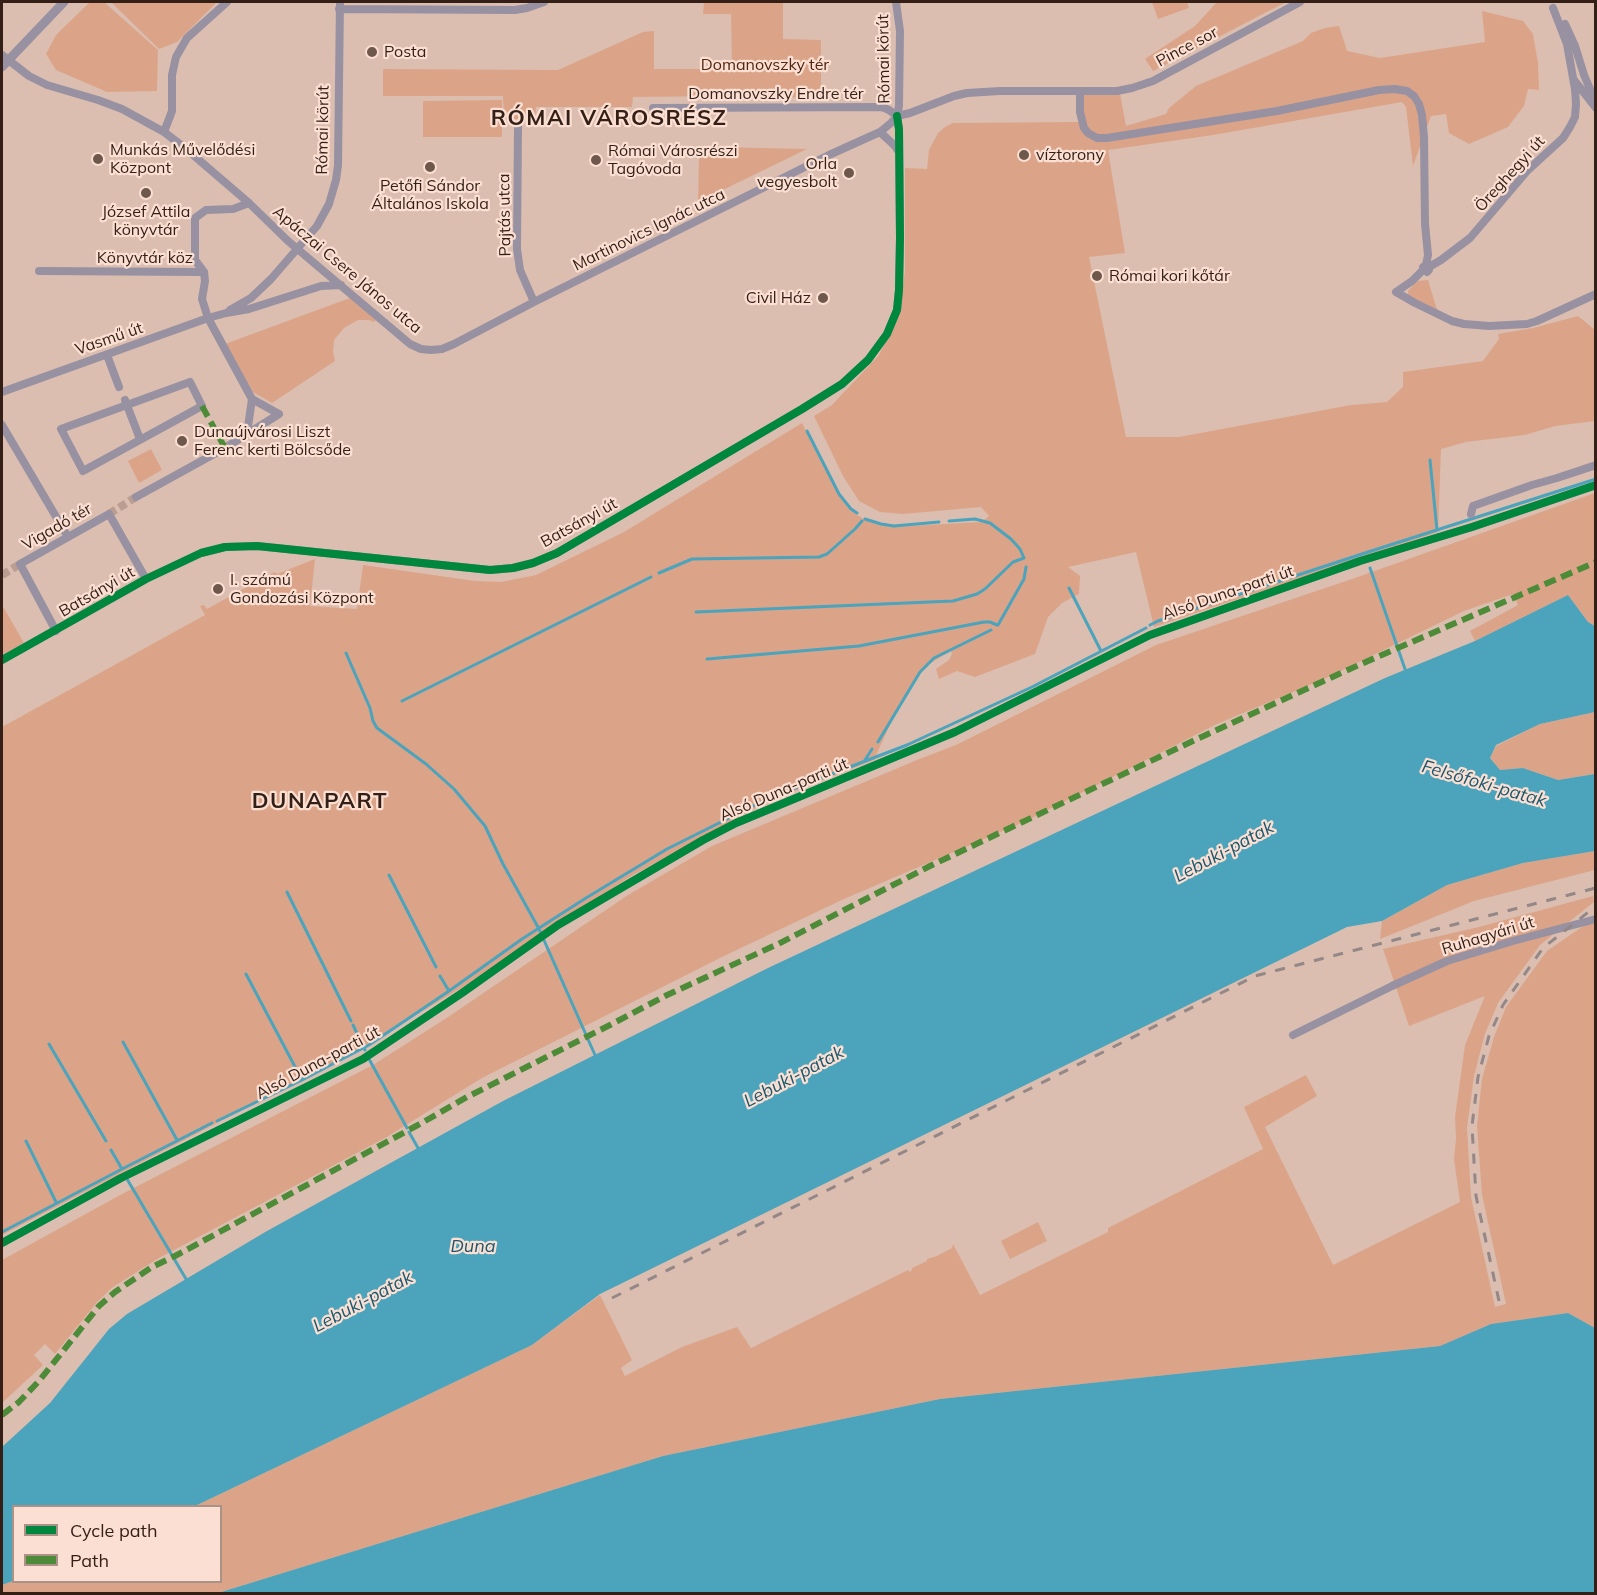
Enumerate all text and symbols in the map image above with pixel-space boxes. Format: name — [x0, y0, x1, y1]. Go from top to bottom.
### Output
street label: Római körút — [874, 14, 894, 104]
street label: Pince sor — [1153, 23, 1221, 71]
place label: Posta — [384, 42, 426, 62]
marker: Posta — [365, 45, 379, 59]
park label: Domanovszky tér — [701, 55, 829, 75]
street label: Domanovszky Endre tér — [688, 84, 864, 104]
street label: Római körút — [313, 85, 333, 175]
district label: RÓMAI VÁROSRÉSZ — [491, 105, 727, 131]
street label: Öreghegyi út — [1471, 132, 1549, 216]
place label: Munkás Művelődési Központ — [110, 140, 255, 178]
place label: Római Városrészi Tagóvoda — [608, 141, 738, 179]
place label: víztorony — [1036, 145, 1104, 165]
marker: víztorony — [1017, 148, 1031, 162]
marker: Munkás Művelődési Központ — [91, 152, 105, 166]
marker: Római Városrészi Tagóvoda — [589, 153, 603, 167]
place label: Orla vegyesbolt — [757, 154, 837, 192]
marker: Petőfi Sándor Általános Iskola — [423, 160, 437, 174]
marker: Orla vegyesbolt — [842, 166, 856, 180]
street label: Pajtás utca — [495, 173, 515, 257]
place label: Petőfi Sándor Általános Iskola — [371, 176, 489, 214]
street label: Martinovics Ignác utca — [570, 185, 728, 275]
marker: József Attila könyvtár — [139, 186, 153, 200]
place label: József Attila könyvtár — [102, 202, 190, 240]
street label: Apáczai Csere János utca — [269, 202, 425, 338]
street label: Könyvtár köz — [97, 248, 193, 268]
place label: Római kori kőtár — [1109, 266, 1230, 286]
marker: Római kori kőtár — [1090, 269, 1104, 283]
place label: Civil Ház — [746, 288, 811, 308]
marker: Civil Ház — [816, 291, 830, 305]
street label: Vasmű út — [73, 319, 145, 359]
place label: Dunaújvárosi Liszt Ferenc kerti Bölcsőde — [194, 422, 351, 460]
marker: Dunaújvárosi Liszt Ferenc kerti Bölcsőde — [175, 434, 189, 448]
street label: Batsányi út — [538, 494, 620, 552]
street label: Vigadó tér — [19, 499, 95, 555]
street label: Alsó Duna-parti út — [1160, 562, 1296, 624]
street label: Batsányi út — [56, 563, 138, 621]
place label: I. számú Gondozási Központ — [230, 570, 374, 608]
marker: I. számú Gondozási Központ — [211, 582, 225, 596]
street label: Alsó Duna-parti út — [717, 754, 851, 826]
water label: Felsőfoki-patak — [1419, 756, 1549, 812]
district label: DUNAPART — [252, 788, 388, 814]
water label: Lebuki-patak — [1170, 817, 1278, 887]
street label: Ruhagyári út — [1439, 913, 1537, 959]
street label: Alsó Duna-parti út — [253, 1022, 383, 1104]
water label: Lebuki-patak — [740, 1042, 848, 1112]
water label: Duna — [450, 1236, 496, 1258]
water label: Lebuki-patak — [309, 1267, 417, 1337]
legend — [12, 1505, 222, 1583]
text: Cycle path — [70, 1519, 157, 1542]
text: Path — [70, 1549, 109, 1572]

